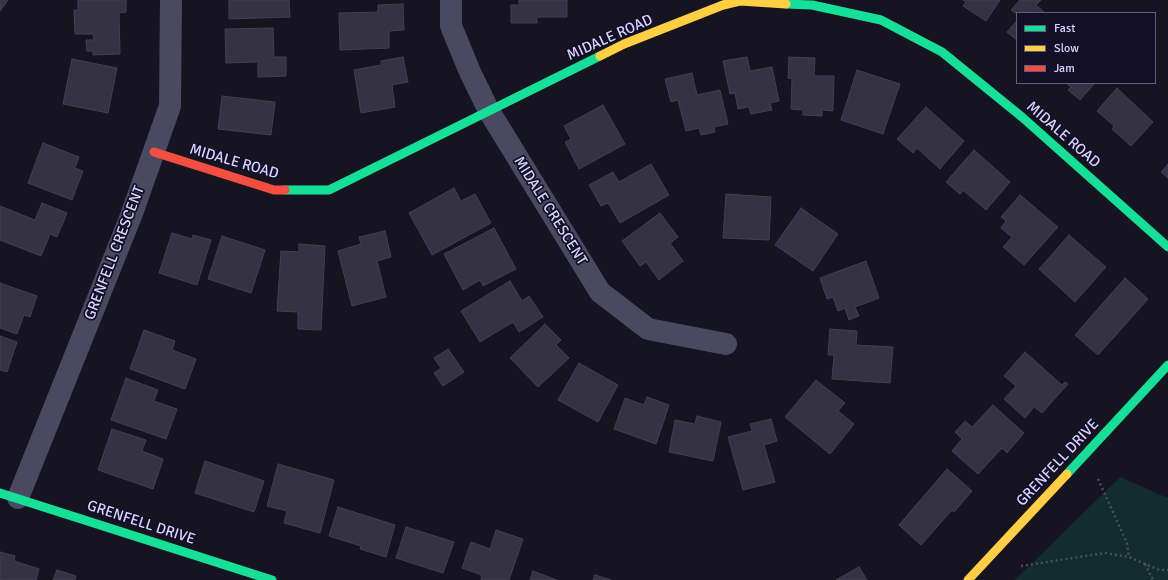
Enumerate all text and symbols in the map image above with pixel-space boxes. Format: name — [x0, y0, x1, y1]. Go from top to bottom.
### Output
street label: MIDALE ROAD — [564, 11, 656, 65]
legend — [1016, 12, 1156, 84]
text: Fast — [1054, 21, 1075, 36]
text: Slow — [1054, 41, 1079, 56]
text: Jam — [1054, 61, 1075, 76]
street label: MIDALE ROAD — [1022, 98, 1104, 172]
street label: MIDALE ROAD — [187, 141, 281, 183]
street label: MIDALE CRESCENT — [509, 153, 591, 269]
street label: GRENFELL CRESCENT — [81, 183, 149, 323]
street label: GRENFELL DRIVE — [1013, 416, 1103, 510]
street label: GRENFELL DRIVE — [85, 497, 197, 549]

